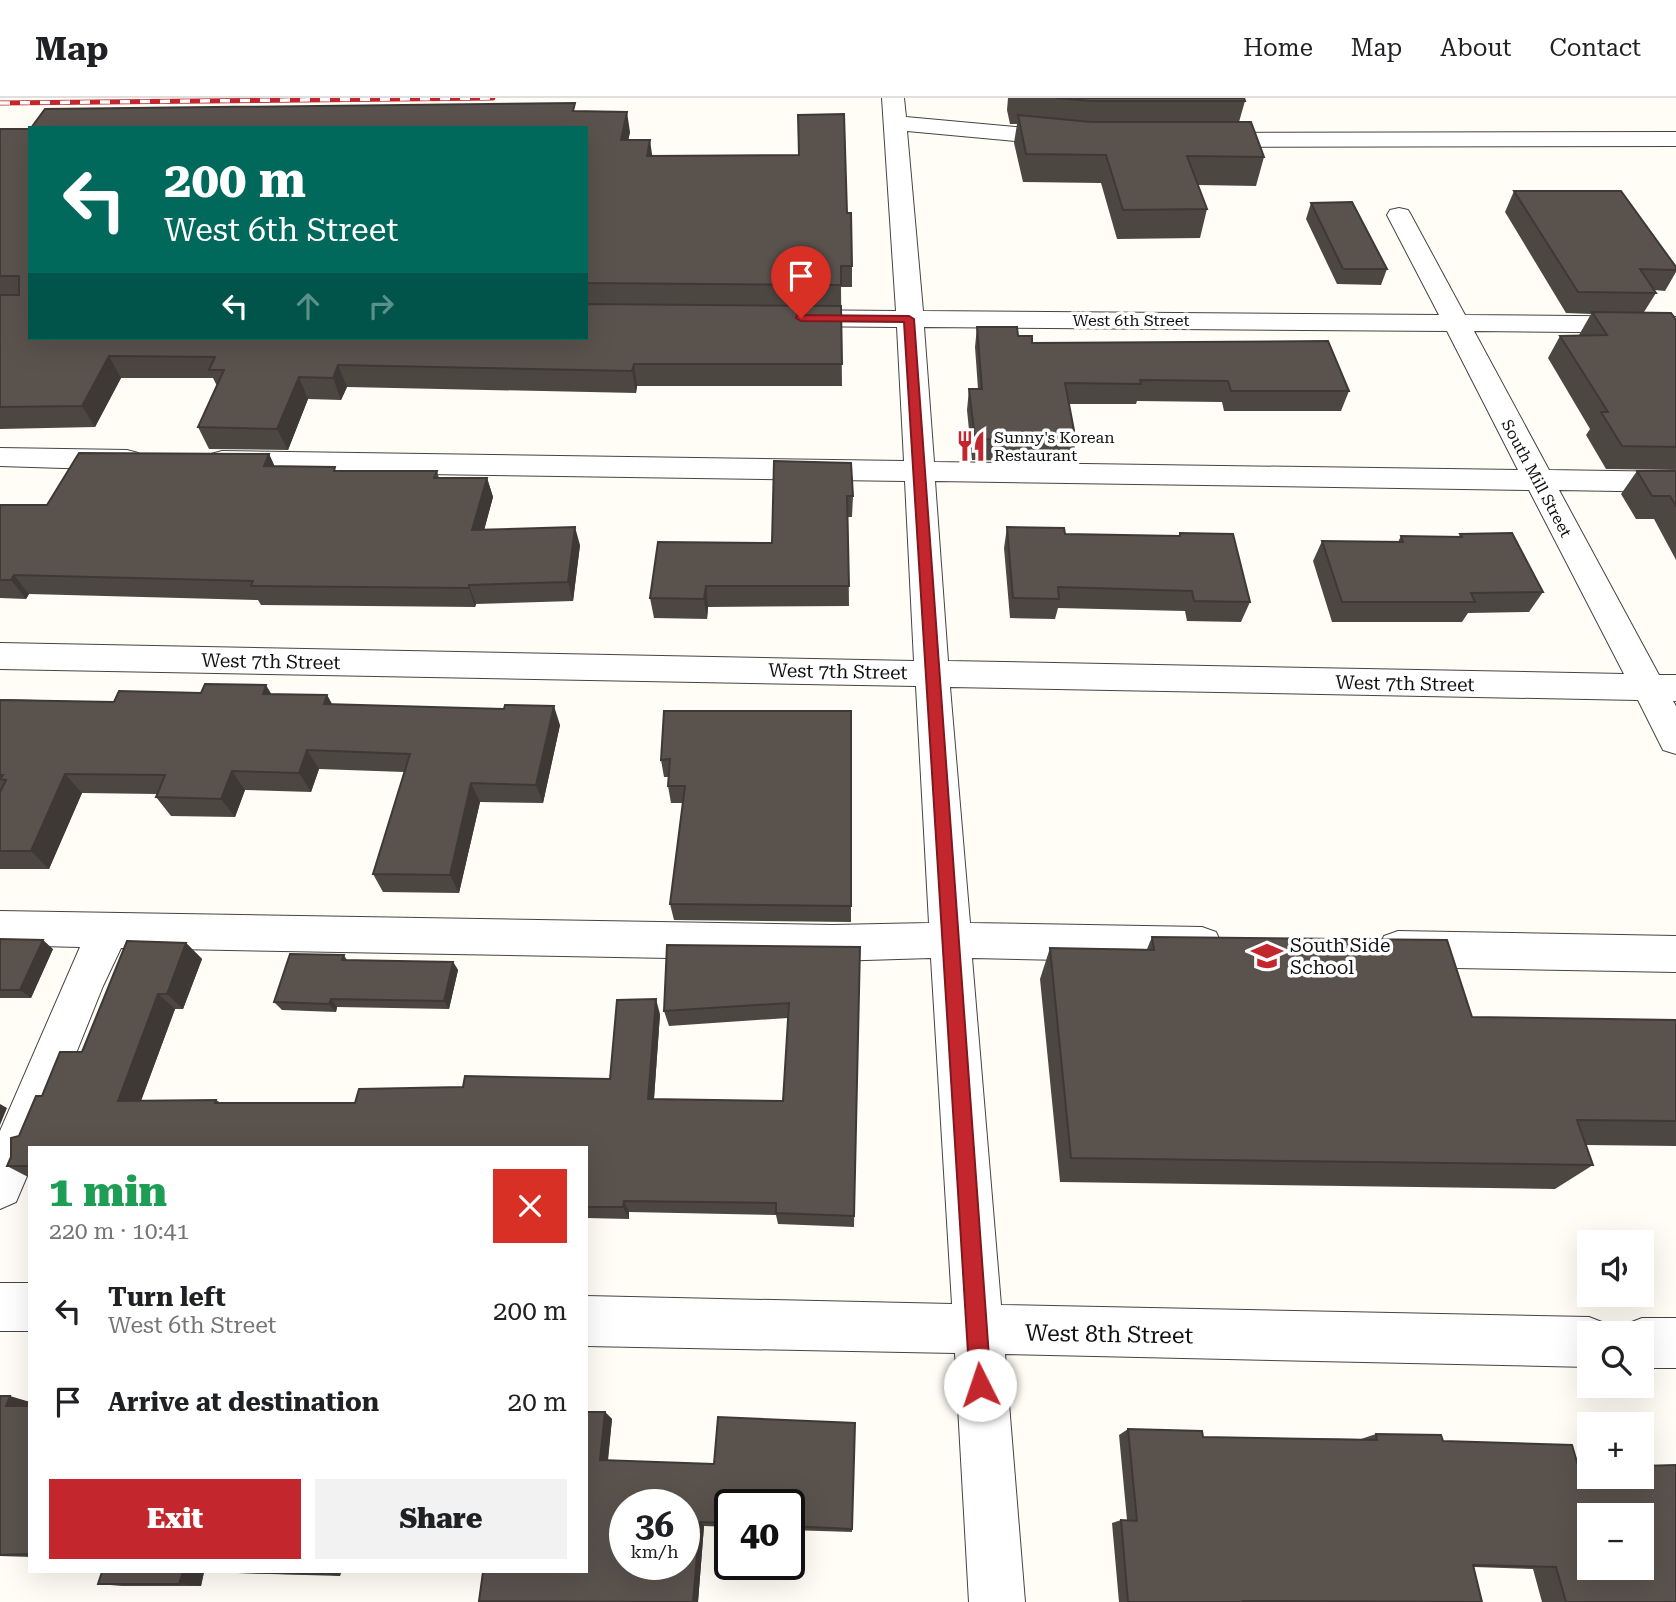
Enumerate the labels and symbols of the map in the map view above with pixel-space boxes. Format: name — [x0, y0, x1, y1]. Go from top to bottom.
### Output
pin — [771, 246, 831, 318]
street label: West 6th Street — [1072, 311, 1190, 330]
street label: South Mill Street — [1498, 416, 1576, 540]
place label: Sunny's Korean Restaurant — [994, 428, 1115, 465]
restaurant icon: Sunny's Korean Restaurant — [954, 429, 988, 463]
street label: West 7th Street — [201, 649, 341, 674]
street label: West 7th Street — [768, 659, 908, 684]
street label: West 7th Street — [1335, 671, 1475, 696]
place label: South Side School — [1290, 934, 1390, 979]
school or university icon: South Side School — [1250, 939, 1284, 973]
street label: West 8th Street — [1025, 1320, 1194, 1349]
position arrow — [943, 1348, 1017, 1422]
speed limit sign: 40 — [714, 1489, 805, 1580]

